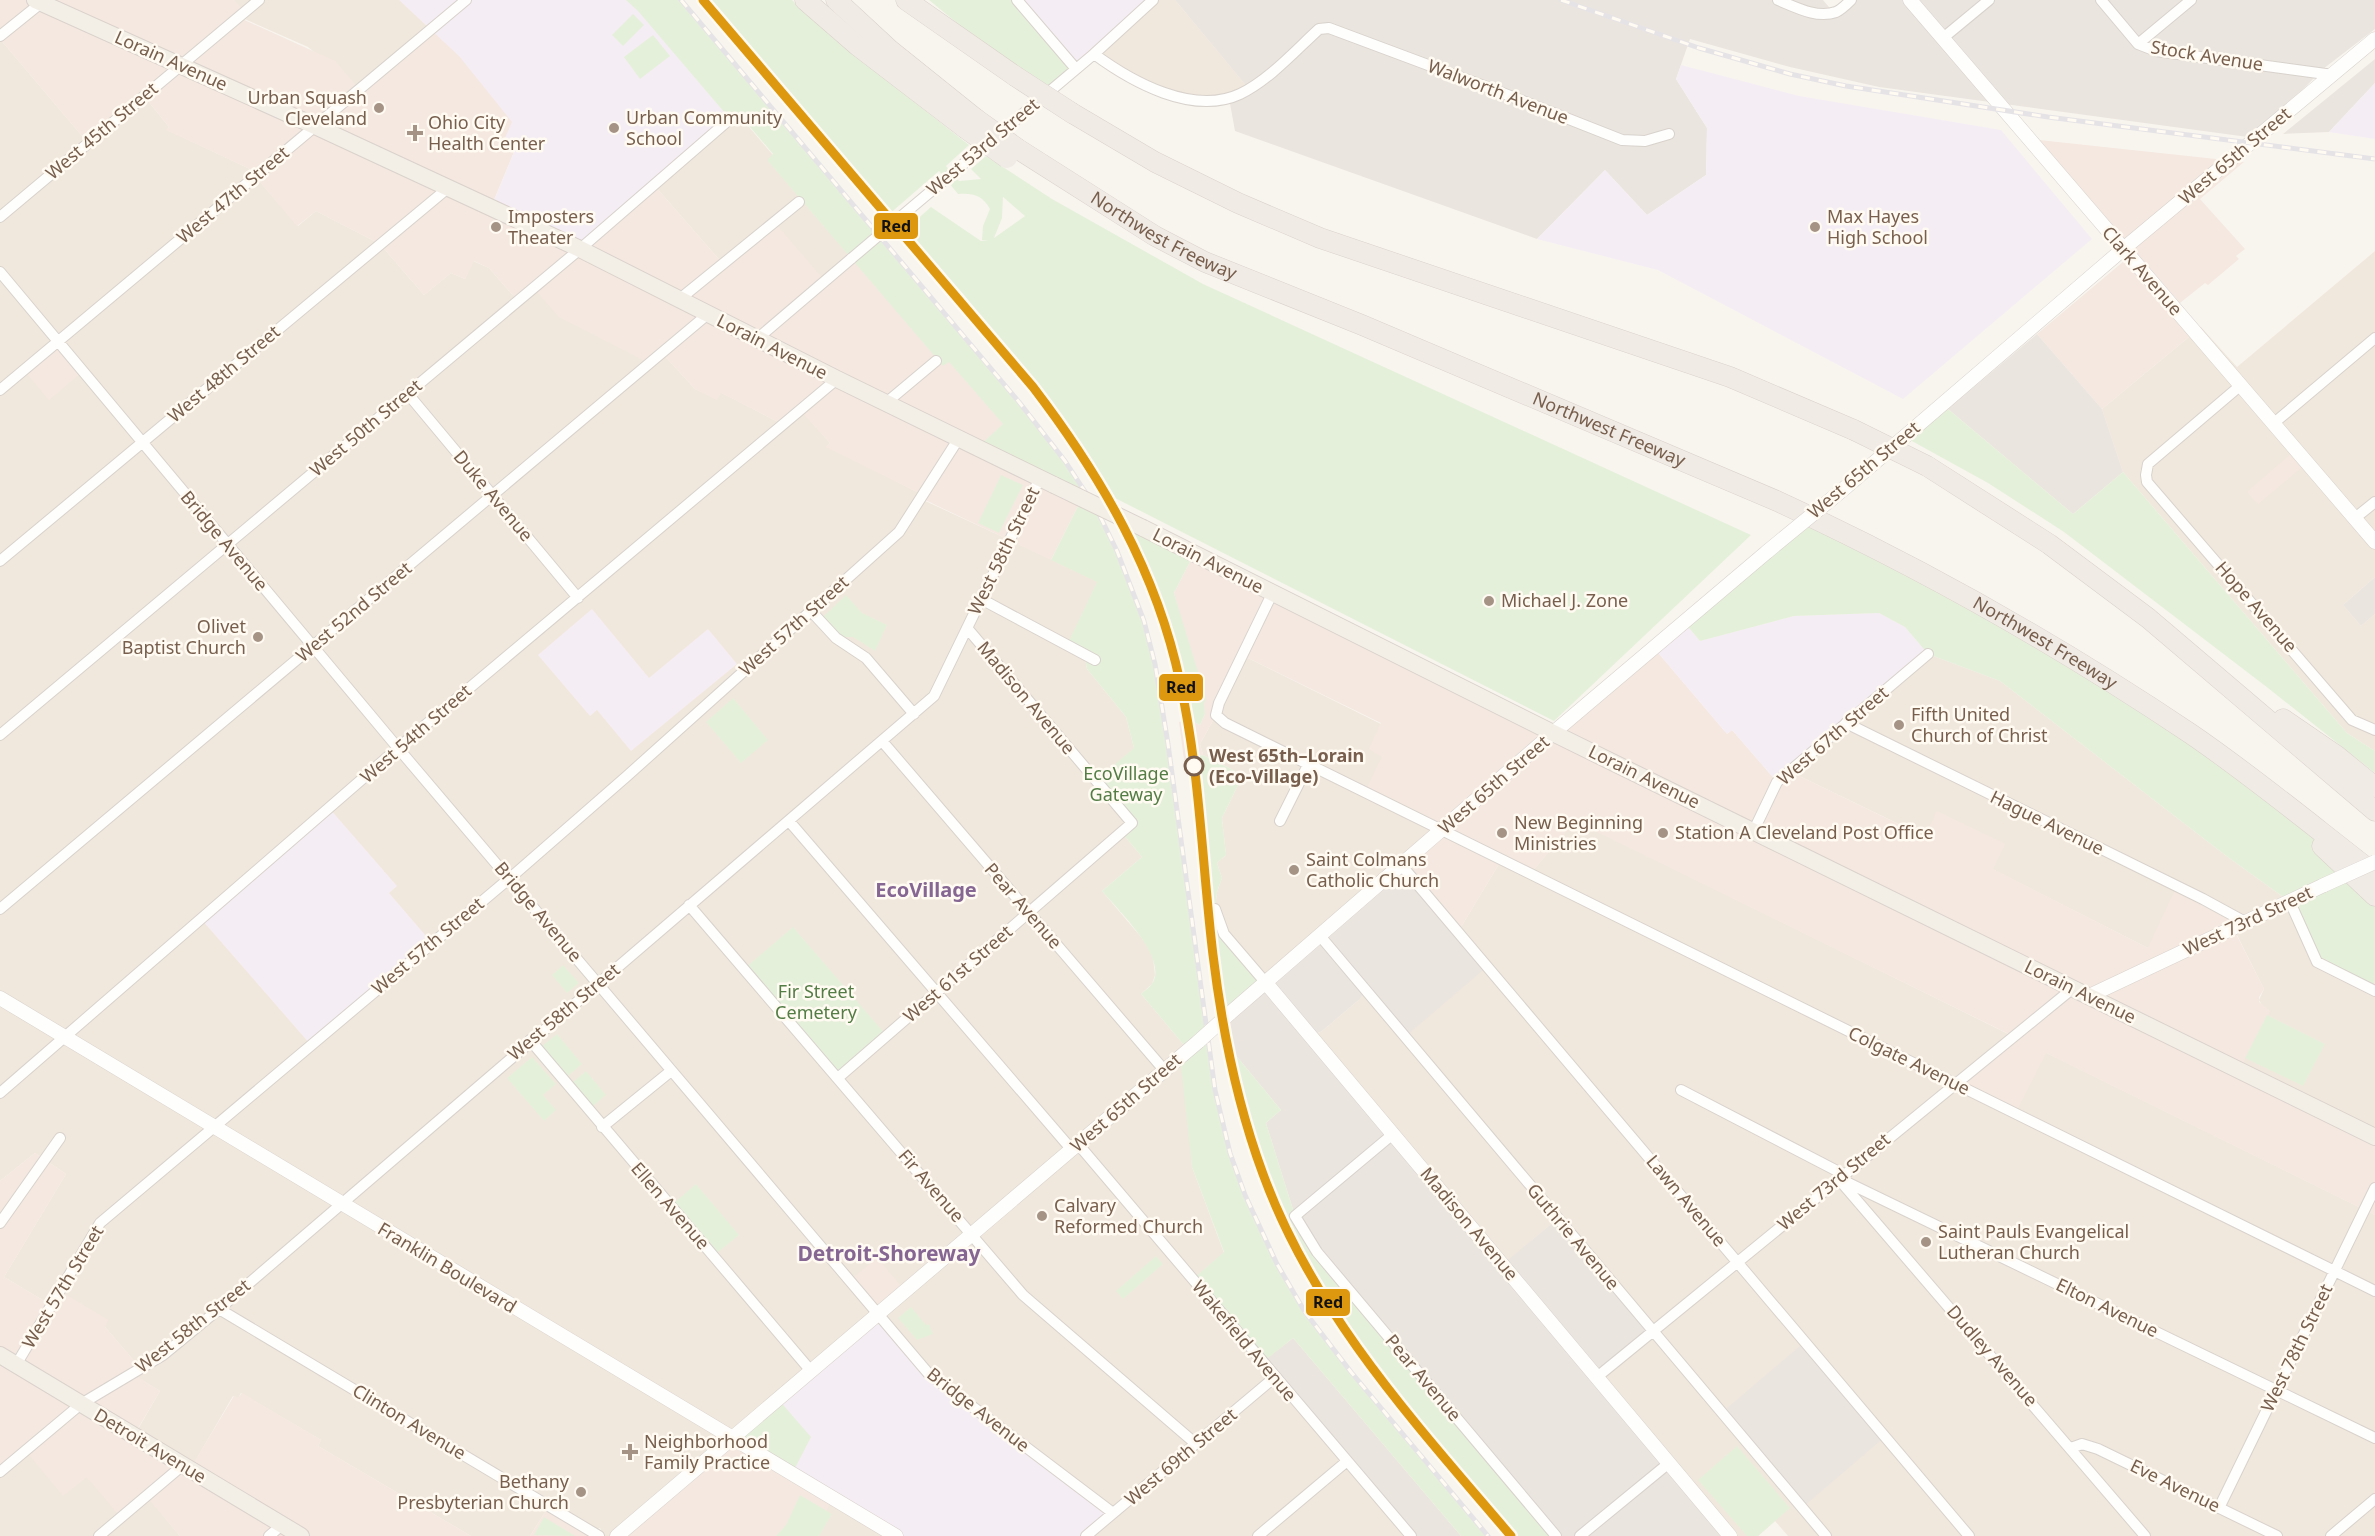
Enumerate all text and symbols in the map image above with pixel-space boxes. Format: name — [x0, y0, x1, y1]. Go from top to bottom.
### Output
street label: Lorain Avenue — [111, 24, 232, 96]
street label: Stock Avenue — [2149, 34, 2265, 76]
street label: Walworth Avenue — [1424, 53, 1572, 129]
street label: West 45th Street — [40, 76, 163, 184]
place label: Urban Squash Cleveland — [248, 85, 367, 130]
street label: West 53rd Street — [921, 92, 1044, 200]
marker: Urban Squash Cleveland — [372, 101, 386, 115]
street label: West 65th Street — [2173, 101, 2296, 209]
place label: Urban Community School — [626, 105, 783, 150]
place label: Ohio City Health Center — [428, 110, 546, 155]
marker: Urban Community School — [607, 121, 621, 135]
marker: Ohio City Health Center — [406, 124, 424, 142]
street label: West 47th Street — [171, 140, 294, 248]
street label: Northwest Freeway — [1087, 185, 1241, 285]
place label: Imposters Theater — [508, 204, 594, 249]
place label: Max Hayes High School — [1827, 204, 1928, 249]
line badge: Red — [873, 212, 919, 240]
text: Red — [881, 215, 911, 237]
marker: Imposters Theater — [489, 220, 503, 234]
marker: Max Hayes High School — [1808, 220, 1822, 234]
street label: Clark Avenue — [2097, 221, 2188, 320]
street label: Lorain Avenue — [713, 308, 832, 384]
street label: West 48th Street — [162, 319, 285, 427]
street label: West 50th Street — [304, 373, 427, 481]
street label: Northwest Freeway — [1529, 386, 1690, 472]
street label: West 65th Street — [1802, 415, 1925, 523]
street label: Duke Avenue — [449, 445, 539, 546]
street label: West 58th Street — [962, 482, 1045, 619]
street label: Bridge Avenue — [176, 485, 274, 596]
street label: Lorain Avenue — [1149, 522, 1268, 598]
street label: West 52nd Street — [290, 555, 417, 667]
street label: Hope Avenue — [2211, 556, 2303, 657]
street label: West 57th Street — [733, 569, 854, 681]
place label: Michael J. Zone — [1501, 588, 1628, 612]
street label: Northwest Freeway — [1969, 590, 2123, 695]
marker: Michael J. Zone — [1482, 594, 1496, 608]
place label: Olivet Baptist Church — [122, 614, 247, 659]
marker: Olivet Baptist Church — [251, 630, 265, 644]
street label: Madison Avenue — [972, 636, 1081, 759]
line badge: Red — [1158, 673, 1204, 702]
text: Red — [1166, 676, 1196, 698]
street label: West 54th Street — [355, 678, 476, 788]
street label: West 67th Street — [1772, 680, 1893, 790]
place label: Fifth United Church of Christ — [1911, 702, 2048, 747]
marker: Fifth United Church of Christ — [1892, 718, 1906, 732]
street label: West 65th Street — [1433, 729, 1554, 839]
street label: Lorain Avenue — [1585, 739, 1704, 813]
place label: West 65th–Lorain (Eco-Village) — [1209, 743, 1364, 788]
marker: West 65th–Lorain (Eco-Village) — [1184, 756, 1204, 776]
park label: EcoVillage Gateway — [1083, 761, 1169, 806]
street label: Hague Avenue — [1987, 784, 2108, 860]
place label: New Beginning Ministries — [1514, 810, 1643, 855]
place label: Station A Cleveland Post Office — [1675, 820, 1934, 844]
marker: New Beginning Ministries — [1495, 826, 1509, 840]
marker: Station A Cleveland Post Office — [1656, 826, 1670, 840]
place label: Saint Colmans Catholic Church — [1306, 847, 1439, 892]
street label: Bridge Avenue — [490, 856, 588, 967]
street label: Pear Avenue — [980, 857, 1068, 953]
marker: Saint Colmans Catholic Church — [1287, 863, 1301, 877]
district label: EcoVillage — [875, 876, 977, 903]
street label: West 73rd Street — [2179, 879, 2317, 961]
street label: West 57th Street — [366, 891, 489, 999]
street label: West 61st Street — [898, 919, 1017, 1027]
street label: Lorain Avenue — [2021, 954, 2140, 1028]
street label: West 58th Street — [502, 957, 625, 1065]
park label: Fir Street Cemetery — [775, 979, 858, 1024]
street label: Colgate Avenue — [1845, 1020, 1974, 1100]
street label: West 65th Street — [1065, 1047, 1186, 1157]
street label: West 73rd Street — [1772, 1127, 1895, 1235]
street label: Fir Avenue — [893, 1144, 970, 1227]
street label: Lawn Avenue — [1641, 1149, 1732, 1251]
street label: Ellen Avenue — [626, 1157, 715, 1254]
street label: Madison Avenue — [1415, 1162, 1524, 1285]
street label: Guthrie Avenue — [1522, 1178, 1625, 1295]
place label: Calvary Reformed Church — [1054, 1193, 1203, 1238]
marker: Calvary Reformed Church — [1035, 1209, 1049, 1223]
street label: Franklin Boulevard — [374, 1216, 521, 1318]
place label: Saint Pauls Evangelical Lutheran Church — [1938, 1219, 2129, 1264]
street label: West 57th Street — [16, 1220, 109, 1352]
marker: Saint Pauls Evangelical Lutheran Church — [1919, 1235, 1933, 1249]
district label: Detroit-Shoreway — [797, 1239, 981, 1267]
street label: Elton Avenue — [2052, 1272, 2163, 1342]
street label: West 58th Street — [130, 1273, 255, 1378]
street label: Wakefield Avenue — [1187, 1275, 1302, 1406]
street label: West 78th Street — [2255, 1279, 2338, 1416]
line badge: Red — [1305, 1288, 1351, 1317]
text: Red — [1313, 1291, 1343, 1313]
street label: Dudley Avenue — [1942, 1300, 2043, 1411]
street label: Pear Avenue — [1380, 1329, 1467, 1426]
street label: Bridge Avenue — [922, 1362, 1035, 1457]
street label: Clinton Avenue — [348, 1378, 471, 1464]
street label: Detroit Avenue — [90, 1402, 211, 1488]
street label: West 69th Street — [1119, 1402, 1242, 1510]
place label: Neighborhood Family Practice — [644, 1429, 770, 1474]
marker: Neighborhood Family Practice — [621, 1443, 639, 1461]
street label: Eve Avenue — [2127, 1453, 2224, 1517]
place label: Bethany Presbyterian Church — [397, 1469, 570, 1514]
marker: Bethany Presbyterian Church — [574, 1485, 588, 1499]

